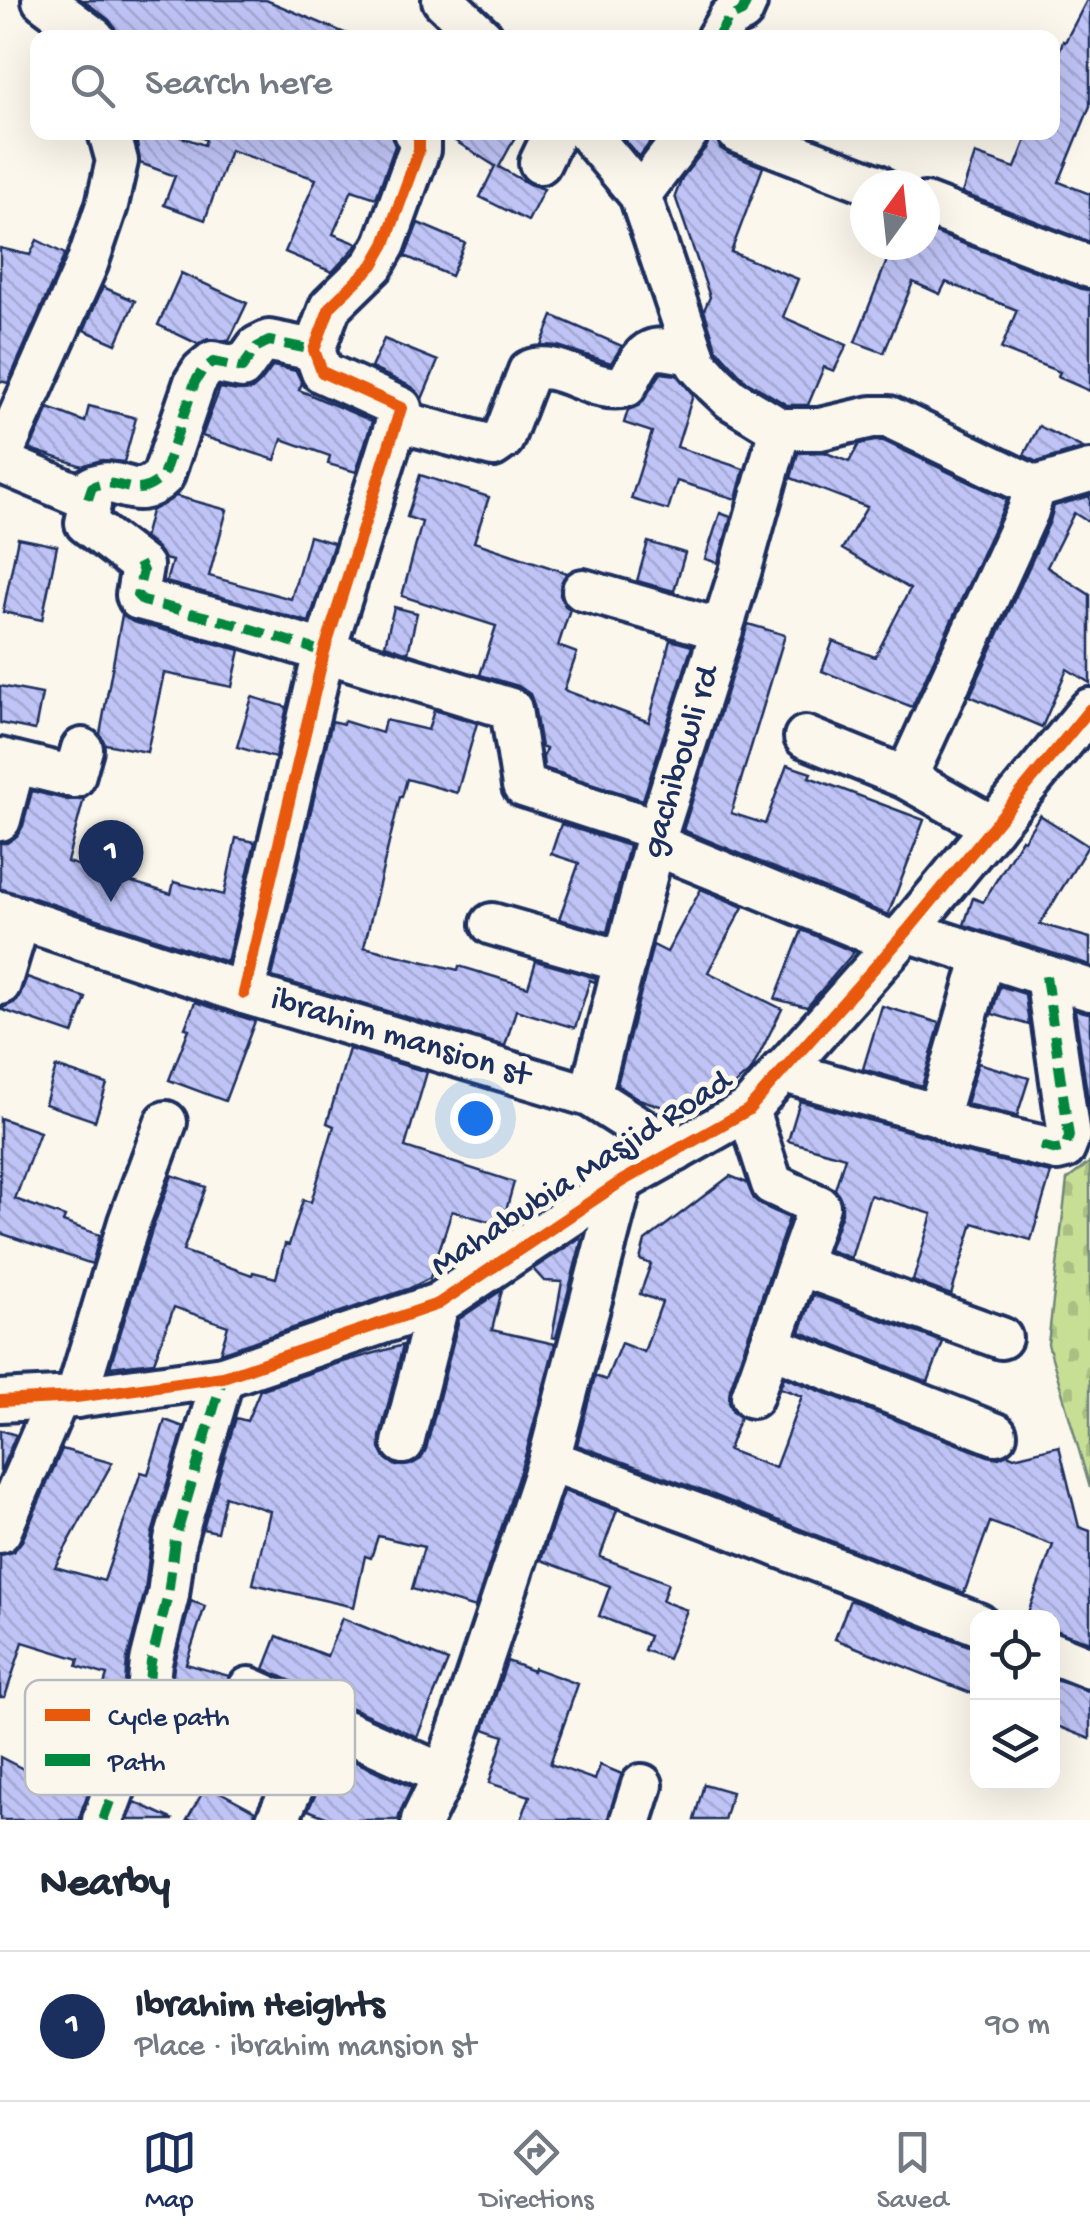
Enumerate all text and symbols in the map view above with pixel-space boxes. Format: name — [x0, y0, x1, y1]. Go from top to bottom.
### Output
search box — [30, 30, 1060, 140]
icon: search — [65, 58, 120, 113]
text: Search here — [145, 63, 332, 107]
north arrow — [850, 170, 940, 260]
street label: gachibowli rd — [633, 659, 731, 863]
pin: 1 — [78, 820, 144, 902]
street label: ibrahim mansion st — [265, 980, 537, 1099]
street label: Mahabubia Masjid Road — [424, 1061, 742, 1288]
your location — [450, 1093, 501, 1144]
map controls — [970, 1610, 1060, 1790]
button: locate — [970, 1610, 1060, 1700]
legend — [25, 1680, 355, 1795]
button: layers — [970, 1700, 1060, 1790]
text: Cycle path — [108, 1703, 230, 1736]
text: Path — [107, 1748, 165, 1781]
text: Nearby — [40, 1861, 170, 1910]
text: Ibrahim Heights — [135, 1985, 384, 2029]
text: 1 — [66, 2007, 79, 2045]
text: 90 m — [986, 2007, 1050, 2045]
text: Place · ibrahim mansion st — [135, 2029, 476, 2067]
tab: Map — [142, 2125, 197, 2218]
tab: Directions — [480, 2125, 594, 2218]
tab: Saved — [877, 2125, 948, 2218]

